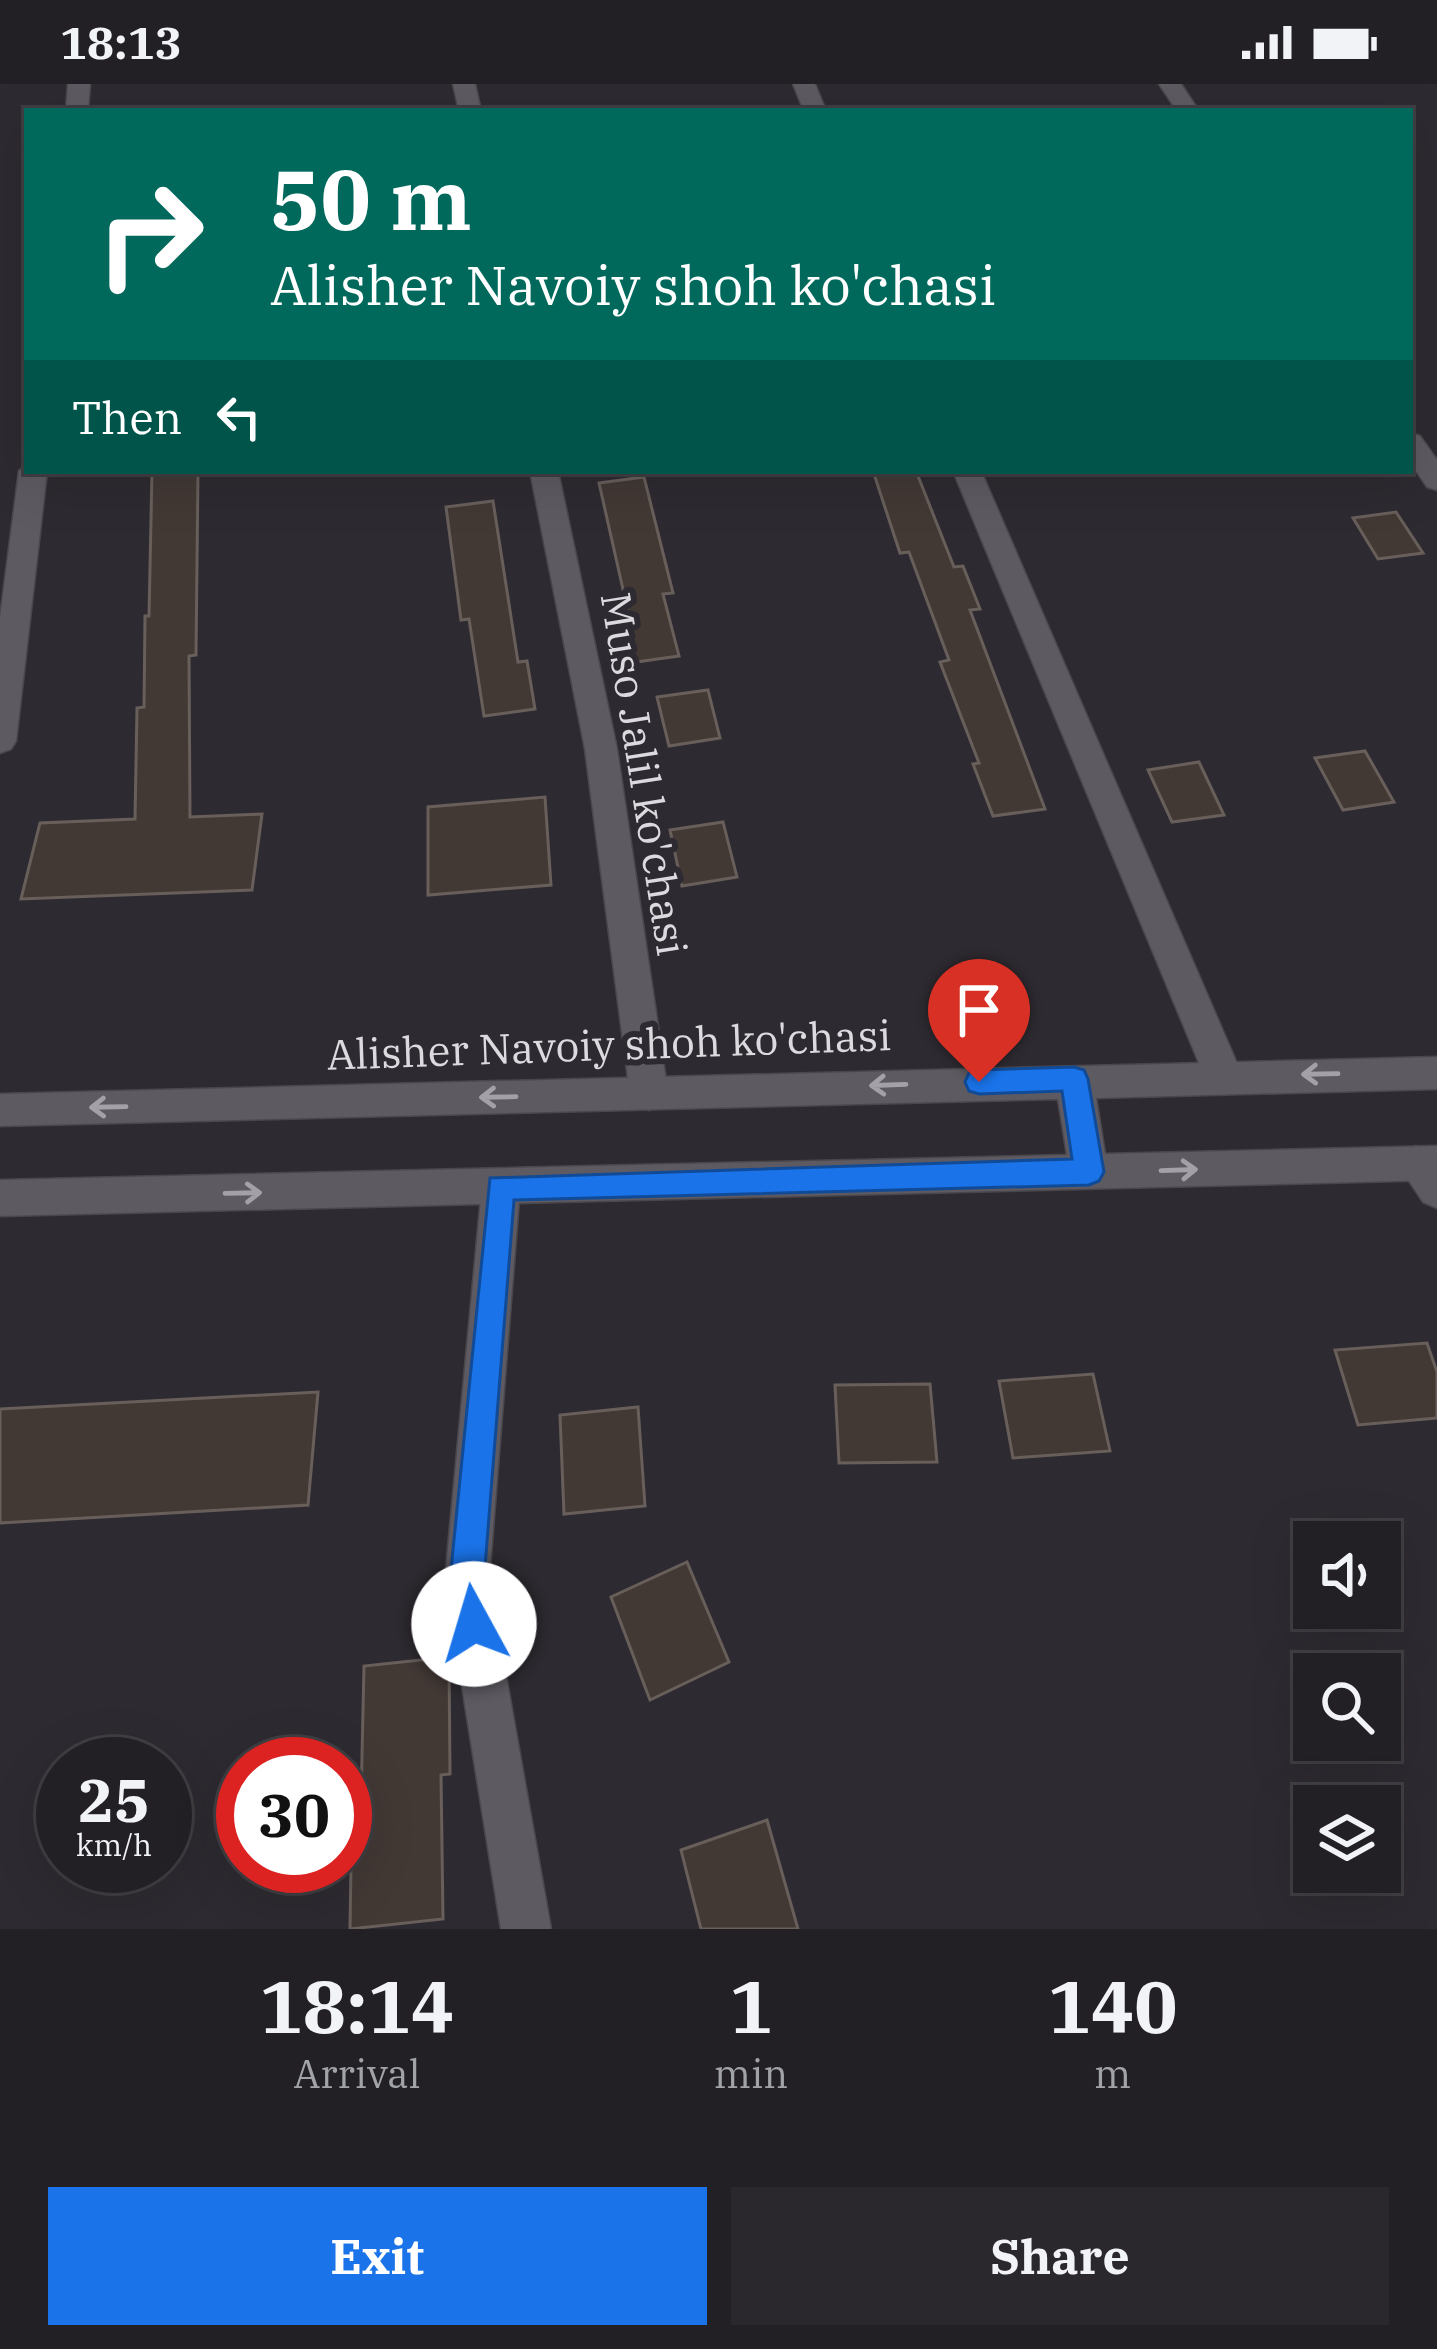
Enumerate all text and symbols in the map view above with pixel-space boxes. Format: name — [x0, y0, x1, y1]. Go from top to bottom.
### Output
text: 18:13 — [60, 13, 182, 71]
text: 50 m — [270, 144, 472, 253]
icon: right — [72, 156, 228, 312]
text: Alisher Navoiy shoh ko'chasi — [270, 250, 996, 320]
icon: left — [206, 384, 272, 450]
text: Then — [72, 388, 182, 446]
street label: Muso Jalil ko'chasi — [589, 588, 700, 960]
pin — [928, 959, 1030, 1082]
icon: arrive — [946, 977, 1012, 1043]
street label: Alisher Navoiy shoh ko'chasi — [326, 1007, 892, 1082]
one-way arrow — [1301, 1063, 1340, 1085]
one-way arrow — [869, 1074, 908, 1097]
one-way arrow — [479, 1086, 518, 1109]
one-way arrow — [89, 1096, 128, 1119]
one-way arrow — [1159, 1158, 1198, 1181]
one-way arrow — [223, 1182, 262, 1204]
map controls — [1293, 1521, 1401, 1893]
button: sound — [1293, 1521, 1401, 1629]
position arrow — [411, 1561, 537, 1687]
button: search — [1293, 1653, 1401, 1761]
speed limit sign: 30 — [216, 1737, 372, 1893]
text: 25 — [78, 1760, 150, 1839]
button: layers — [1293, 1785, 1401, 1893]
text: km/h — [76, 1825, 152, 1864]
text: 18:14 — [260, 1959, 454, 2053]
text: 1 — [729, 1959, 773, 2053]
text: 140 — [1048, 1959, 1177, 2053]
text: Arrival — [293, 2048, 420, 2099]
text: min — [714, 2048, 788, 2099]
text: m — [1094, 2048, 1131, 2099]
button: Exit — [48, 2187, 707, 2325]
button: Share — [731, 2187, 1389, 2325]

